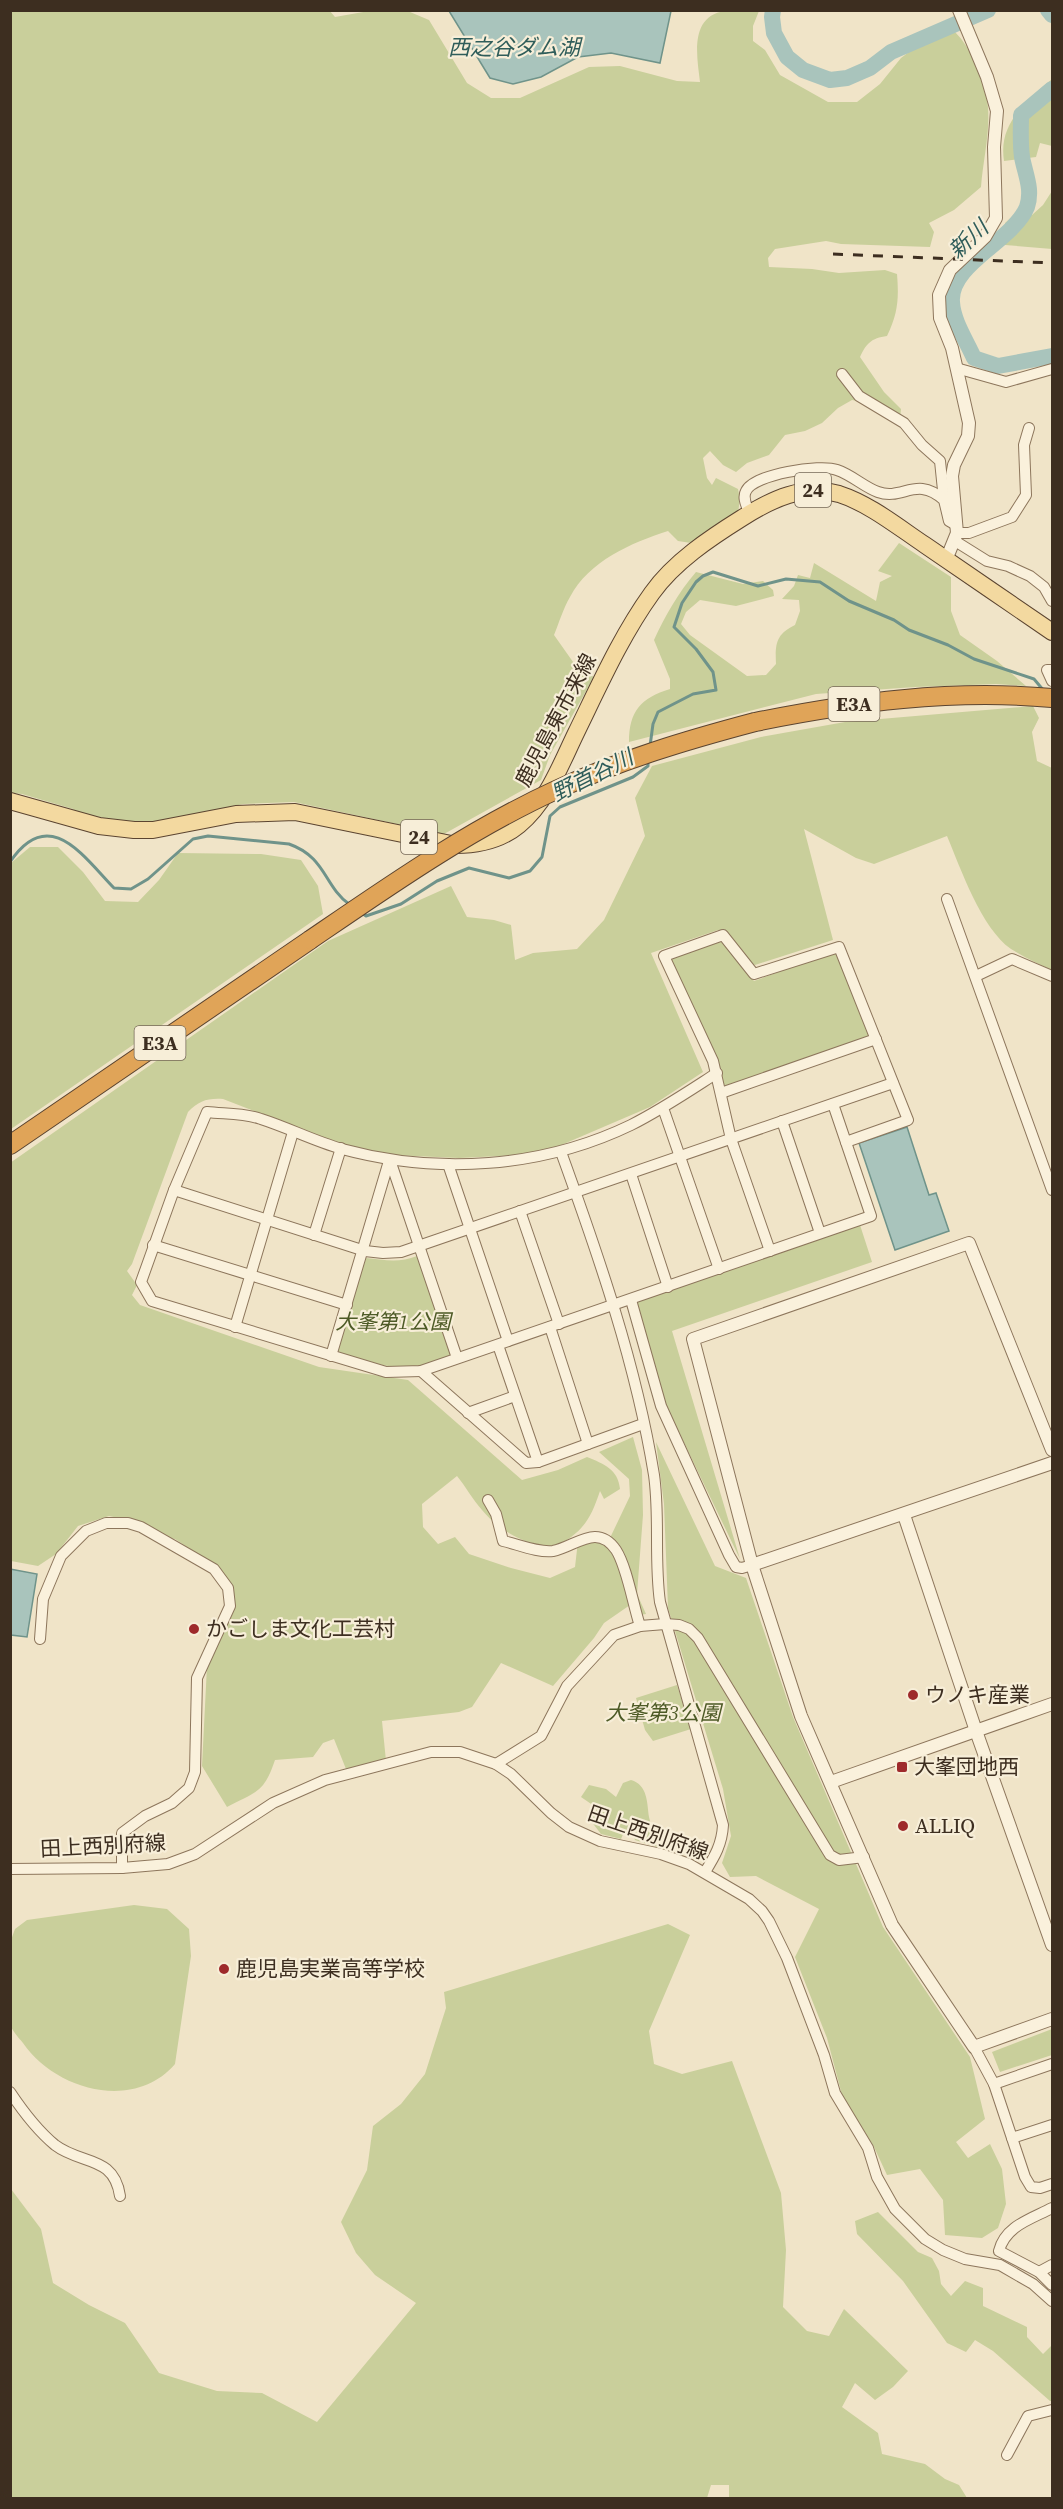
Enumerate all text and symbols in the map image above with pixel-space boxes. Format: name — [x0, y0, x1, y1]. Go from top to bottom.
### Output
water label: 西之谷ダム湖 — [448, 32, 583, 62]
water label: 新川 — [942, 212, 996, 265]
road number: 24 — [795, 473, 831, 507]
street label: 鹿児島東市来線 — [508, 648, 603, 791]
road number: E3A — [828, 687, 880, 721]
water label: 野首谷川 — [546, 741, 640, 808]
road number: 24 — [401, 820, 437, 854]
road number: E3A — [134, 1026, 186, 1060]
park label: 大峯第1公園 — [335, 1307, 454, 1336]
place label: かごしま文化工芸村 — [206, 1614, 395, 1643]
marker: かごしま文化工芸村 — [187, 1622, 201, 1636]
place label: ウノキ産業 — [925, 1680, 1030, 1709]
marker: ウノキ産業 — [906, 1688, 920, 1702]
park label: 大峯第3公園 — [605, 1698, 724, 1727]
place label: 大峯団地西 — [914, 1752, 1019, 1781]
marker: 大峯団地西 — [895, 1760, 909, 1774]
street label: 田上西別府線 — [584, 1798, 712, 1867]
place label: ALLIQ — [915, 1811, 975, 1840]
marker: ALLIQ — [896, 1819, 910, 1833]
street label: 田上西別府線 — [39, 1828, 167, 1863]
place label: 鹿児島実業高等学校 — [236, 1954, 425, 1983]
marker: 鹿児島実業高等学校 — [217, 1962, 231, 1976]

